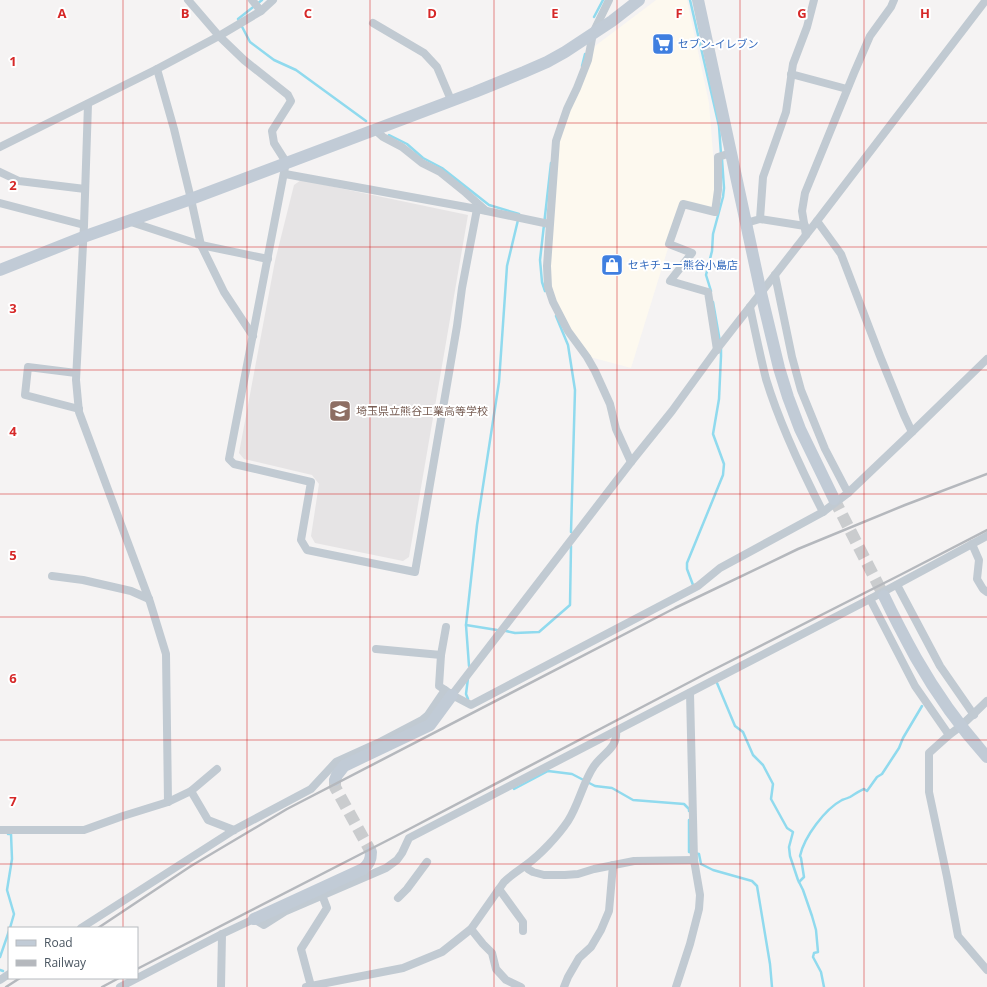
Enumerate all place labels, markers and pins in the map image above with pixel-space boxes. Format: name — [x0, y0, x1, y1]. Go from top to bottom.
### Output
supermarket icon: セブン-イレブン — [650, 31, 676, 57]
place label: セブン-イレブン — [678, 36, 759, 51]
shop icon: セキチュー熊谷小島店 — [599, 252, 625, 278]
place label: セキチュー熊谷小島店 — [628, 257, 738, 272]
school or university icon: 埼玉県立熊谷工業高等学校 — [327, 398, 353, 424]
place label: 埼玉県立熊谷工業高等学校 — [356, 403, 488, 418]

